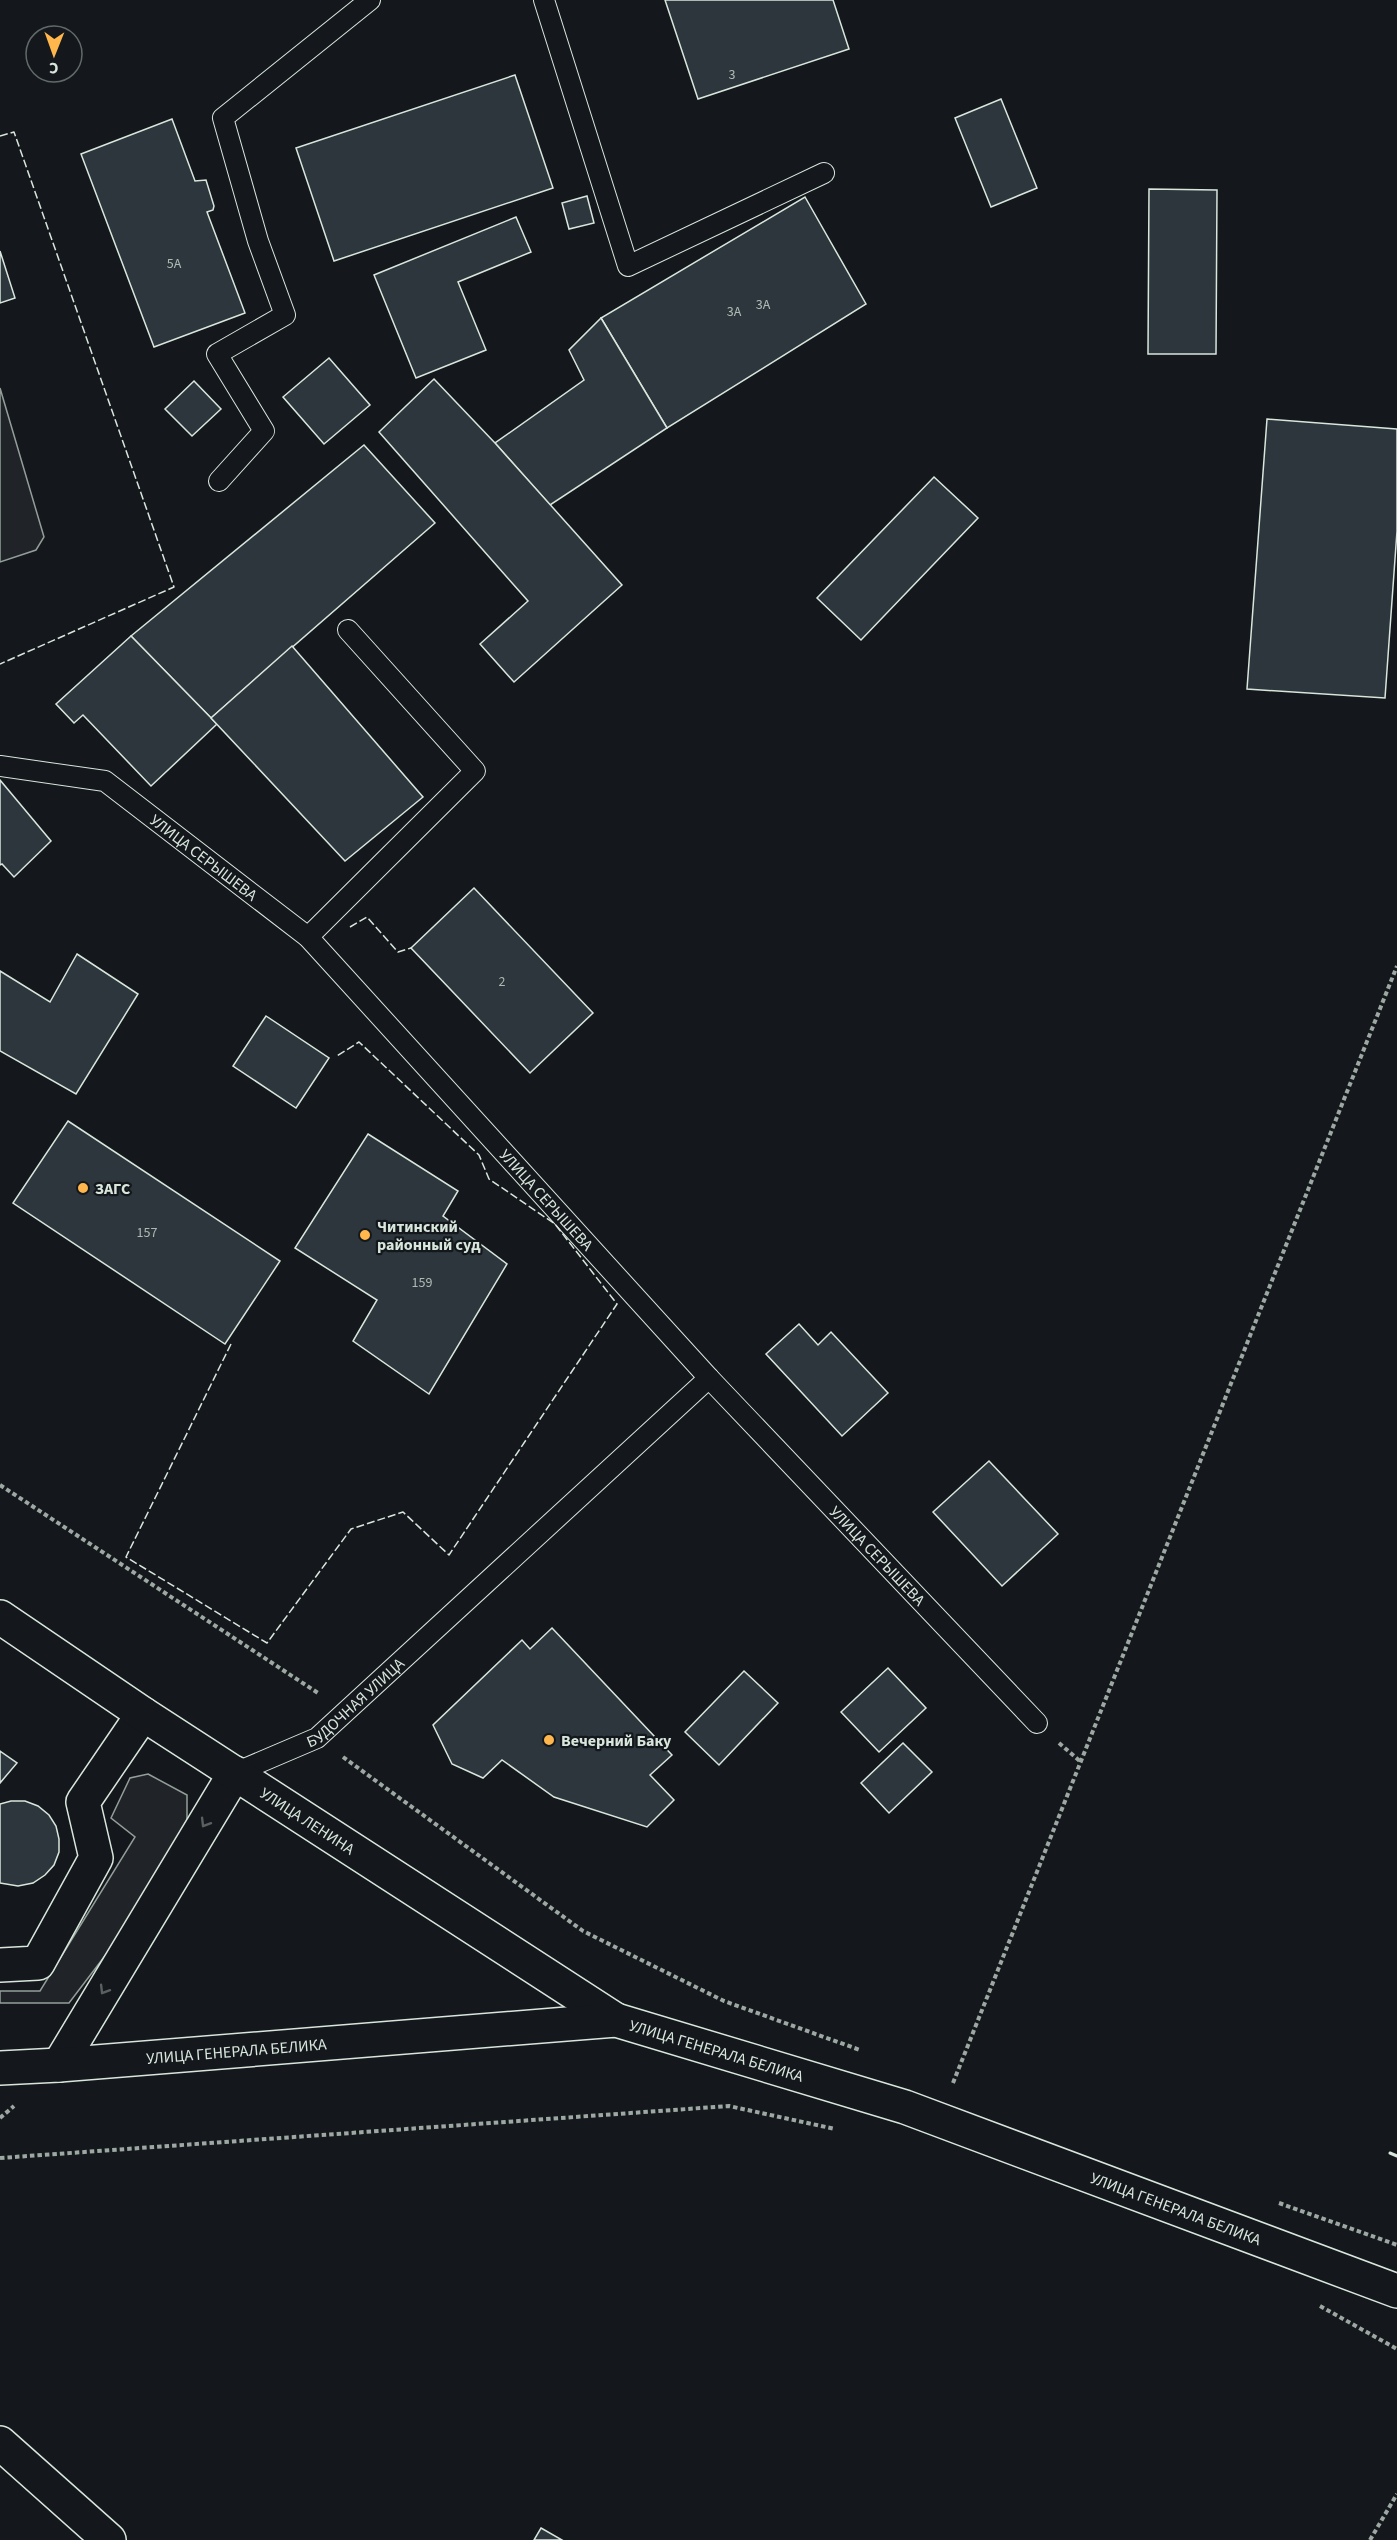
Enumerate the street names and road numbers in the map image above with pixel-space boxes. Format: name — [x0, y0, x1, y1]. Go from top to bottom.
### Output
street label: УЛИЦА СЕРЫШЕВА — [145, 810, 262, 906]
street label: УЛИЦА СЕРЫШЕВА — [494, 1145, 598, 1256]
street label: УЛИЦА СЕРЫШЕВА — [824, 1501, 930, 1611]
street label: БУДОЧНАЯ УЛИЦА — [303, 1653, 410, 1753]
street label: УЛИЦА ЛЕНИНА — [256, 1783, 359, 1860]
street label: УЛИЦА ГЕНЕРАЛА БЕЛИКА — [627, 2015, 806, 2088]
street label: УЛИЦА ГЕНЕРАЛА БЕЛИКА — [145, 2033, 328, 2070]
street label: УЛИЦА ГЕНЕРАЛА БЕЛИКА — [1087, 2167, 1264, 2251]

